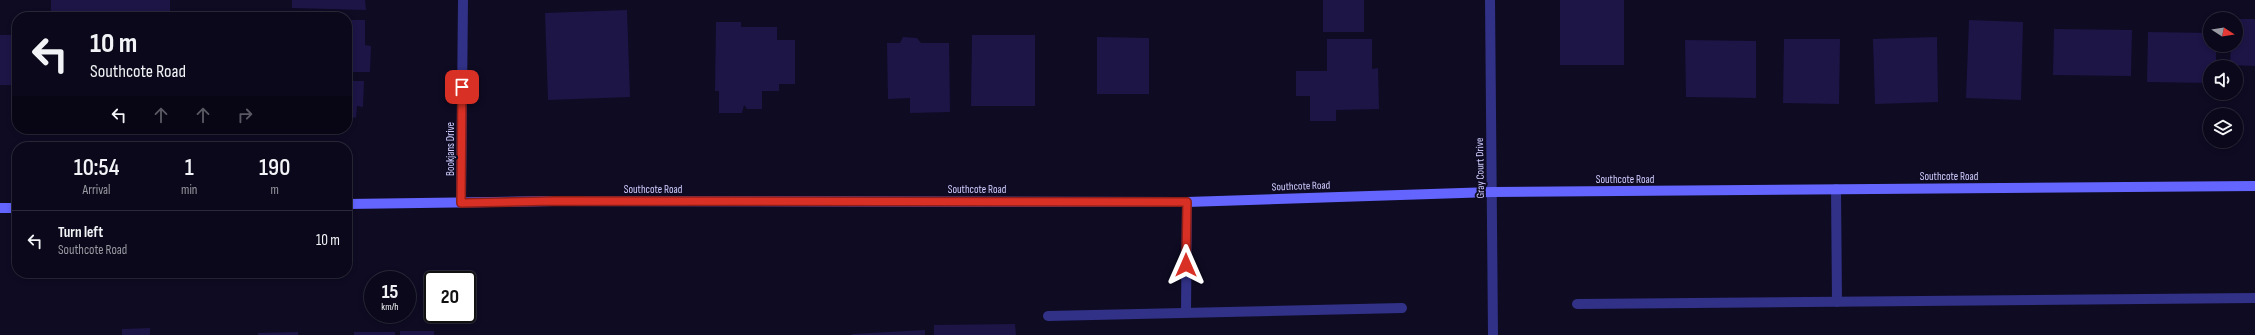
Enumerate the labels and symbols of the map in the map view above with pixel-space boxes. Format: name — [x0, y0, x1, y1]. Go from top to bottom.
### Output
north arrow — [2203, 12, 2243, 52]
pin — [445, 70, 479, 104]
street label: Bookjans Drive — [444, 122, 457, 176]
street label: Gray Court Drive — [1473, 138, 1487, 198]
street label: Southcote Road — [1920, 170, 1979, 183]
street label: Southcote Road — [1596, 173, 1655, 186]
street label: Southcote Road — [1271, 178, 1331, 194]
street label: Southcote Road — [624, 183, 683, 196]
street label: Southcote Road — [948, 183, 1007, 196]
position arrow — [1165, 244, 1207, 286]
speed limit sign: 20 — [424, 271, 476, 323]

